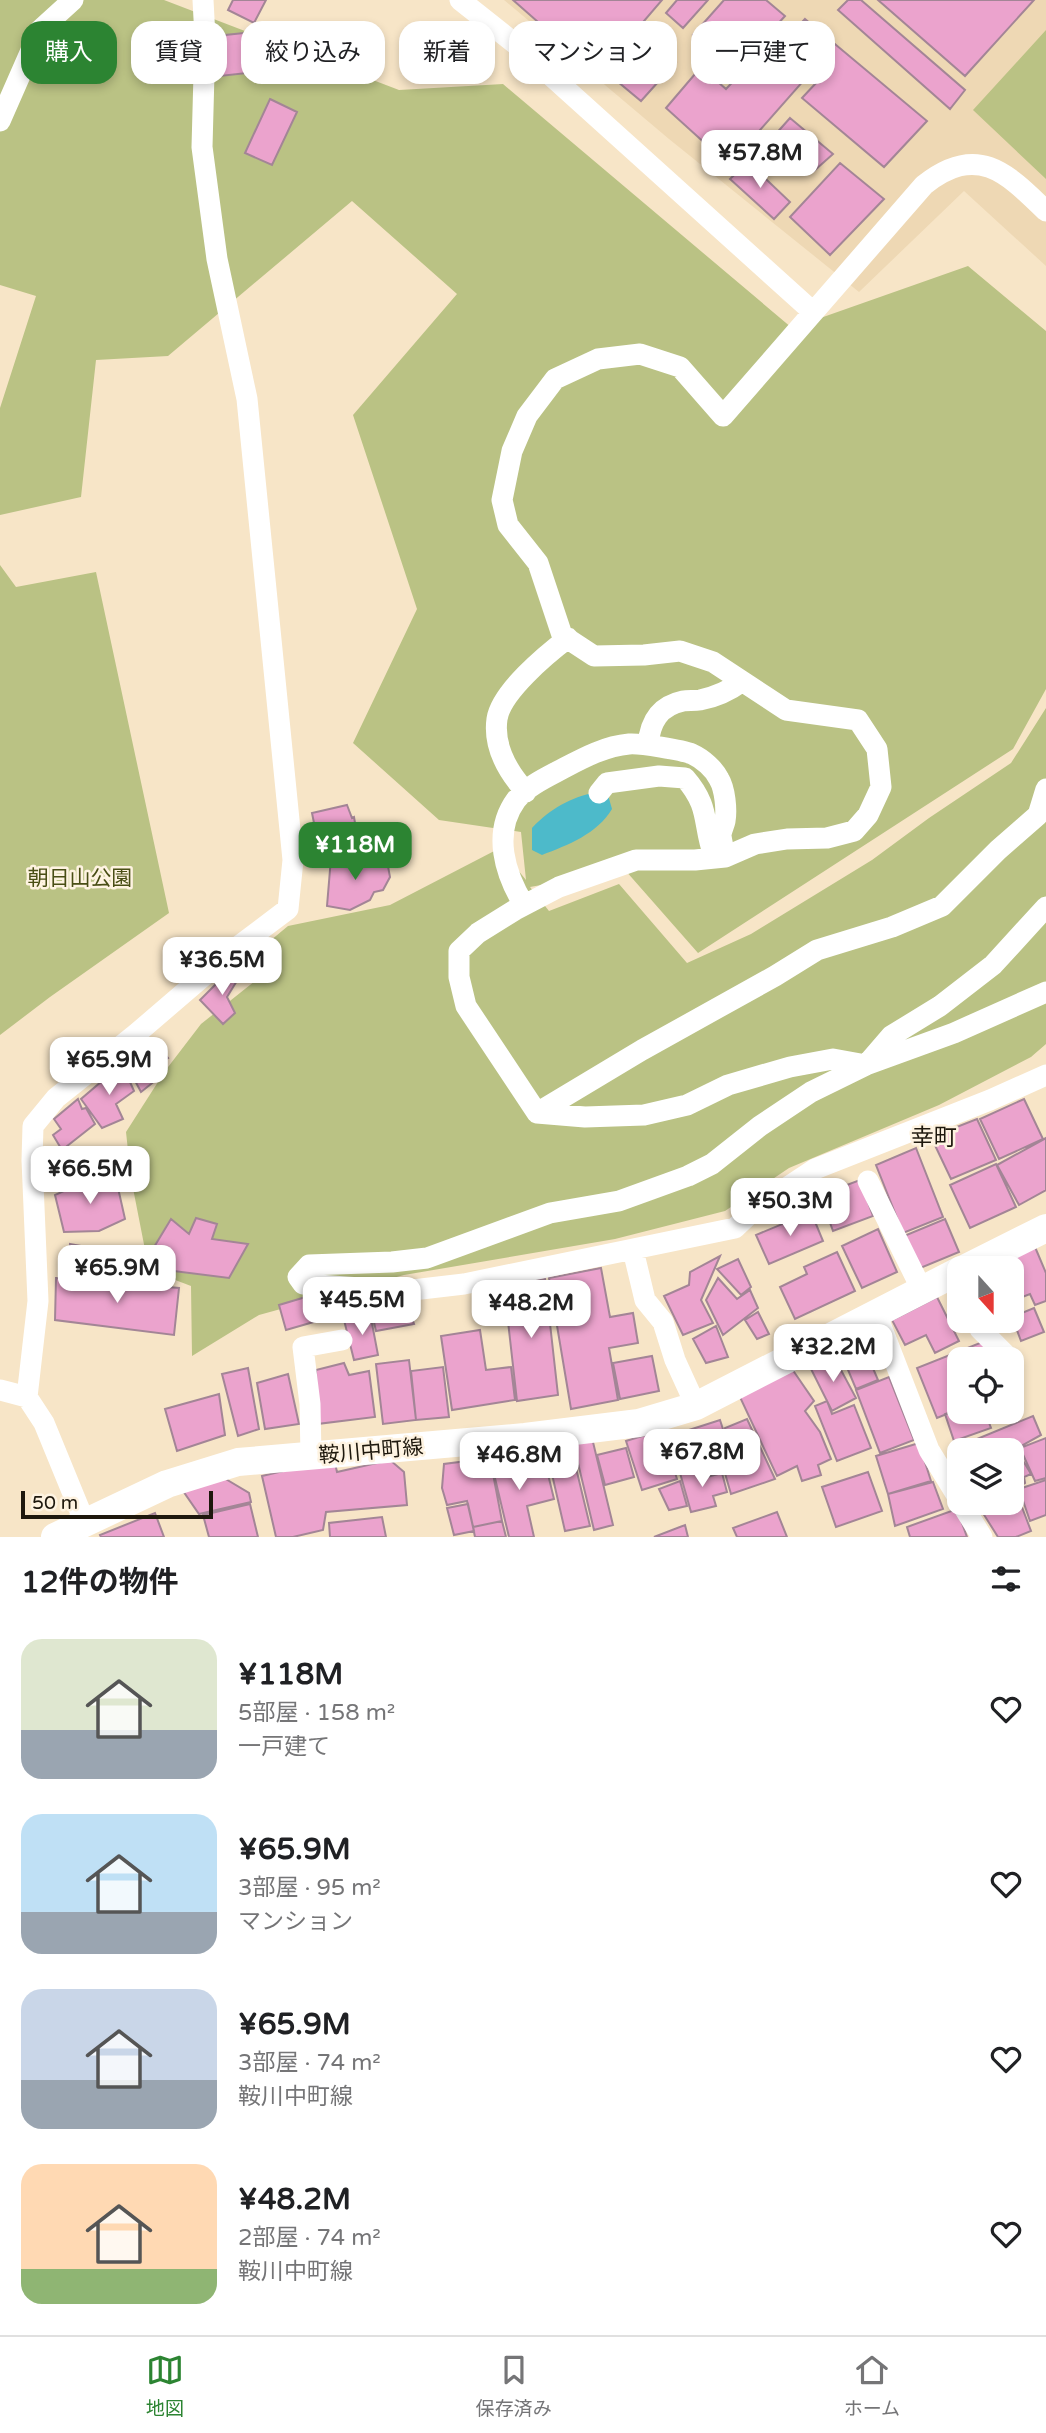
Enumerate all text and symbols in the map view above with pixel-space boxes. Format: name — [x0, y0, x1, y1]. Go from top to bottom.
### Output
chip: 購入 — [21, 21, 117, 84]
chip: 賃貸 — [131, 21, 227, 84]
chip: 絞り込み — [241, 21, 385, 84]
chip: 新着 — [399, 21, 495, 84]
chip: マンション — [509, 21, 677, 84]
chip: 一戸建て — [691, 21, 835, 84]
pin: ¥57.8M — [703, 130, 817, 190]
text: ¥57.8M — [717, 139, 803, 167]
pin: ¥118M — [306, 822, 404, 882]
text: ¥118M — [315, 831, 395, 859]
park label: 朝日山公園 — [28, 866, 133, 891]
pin: ¥36.5M — [165, 937, 279, 997]
text: ¥36.5M — [179, 946, 265, 974]
pin: ¥65.9M — [52, 1038, 166, 1097]
text: ¥65.9M — [66, 1046, 152, 1074]
district label: 幸町 — [911, 1124, 957, 1152]
pin: ¥66.5M — [33, 1146, 147, 1206]
text: ¥66.5M — [47, 1155, 133, 1183]
pin: ¥50.3M — [733, 1178, 847, 1238]
text: ¥50.3M — [747, 1187, 833, 1215]
pin: ¥65.9M — [60, 1246, 174, 1305]
text: ¥65.9M — [74, 1254, 160, 1282]
north arrow — [947, 1256, 1024, 1334]
map controls — [947, 1256, 1024, 1515]
pin: ¥45.5M — [305, 1278, 419, 1337]
pin: ¥48.2M — [474, 1280, 588, 1340]
text: ¥45.5M — [319, 1286, 405, 1314]
text: ¥48.2M — [488, 1289, 574, 1317]
pin: ¥32.2M — [776, 1324, 890, 1384]
text: ¥32.2M — [790, 1333, 876, 1361]
button: locate — [947, 1347, 1024, 1424]
pin: ¥67.8M — [645, 1430, 759, 1489]
pin: ¥46.8M — [462, 1432, 576, 1492]
street label: 鞍川中町線 — [318, 1434, 424, 1469]
text: ¥67.8M — [659, 1438, 745, 1466]
button: layers — [947, 1438, 1024, 1515]
text: ¥46.8M — [476, 1441, 562, 1469]
scale bar — [21, 1488, 214, 1520]
text: 50 m — [32, 1492, 78, 1514]
icon: filters — [987, 1560, 1025, 1598]
text: 12件の物件 — [21, 1564, 179, 1601]
text: ¥118M — [238, 1656, 343, 1693]
icon: home — [77, 1667, 161, 1751]
icon: heart — [987, 1690, 1025, 1728]
text: 5部屋 · 158 m² — [238, 1699, 395, 1727]
text: 一戸建て — [238, 1733, 330, 1761]
text: ¥65.9M — [238, 1831, 351, 1868]
icon: home — [77, 1842, 161, 1926]
icon: heart — [987, 1865, 1025, 1903]
text: 3部屋 · 95 m² — [238, 1874, 381, 1902]
text: マンション — [238, 1908, 353, 1936]
text: ¥65.9M — [238, 2006, 351, 2043]
icon: home — [77, 2017, 161, 2101]
icon: heart — [987, 2040, 1025, 2078]
text: 3部屋 · 74 m² — [238, 2049, 381, 2077]
text: 鞍川中町線 — [238, 2083, 353, 2111]
text: ¥48.2M — [238, 2181, 351, 2218]
icon: home — [77, 2192, 161, 2276]
icon: heart — [987, 2215, 1025, 2253]
text: 2部屋 · 74 m² — [238, 2224, 381, 2252]
text: 鞍川中町線 — [238, 2258, 353, 2286]
tab: 地図 — [146, 2351, 184, 2420]
tab: 保存済み — [476, 2351, 552, 2420]
tab: ホーム — [844, 2351, 900, 2420]

